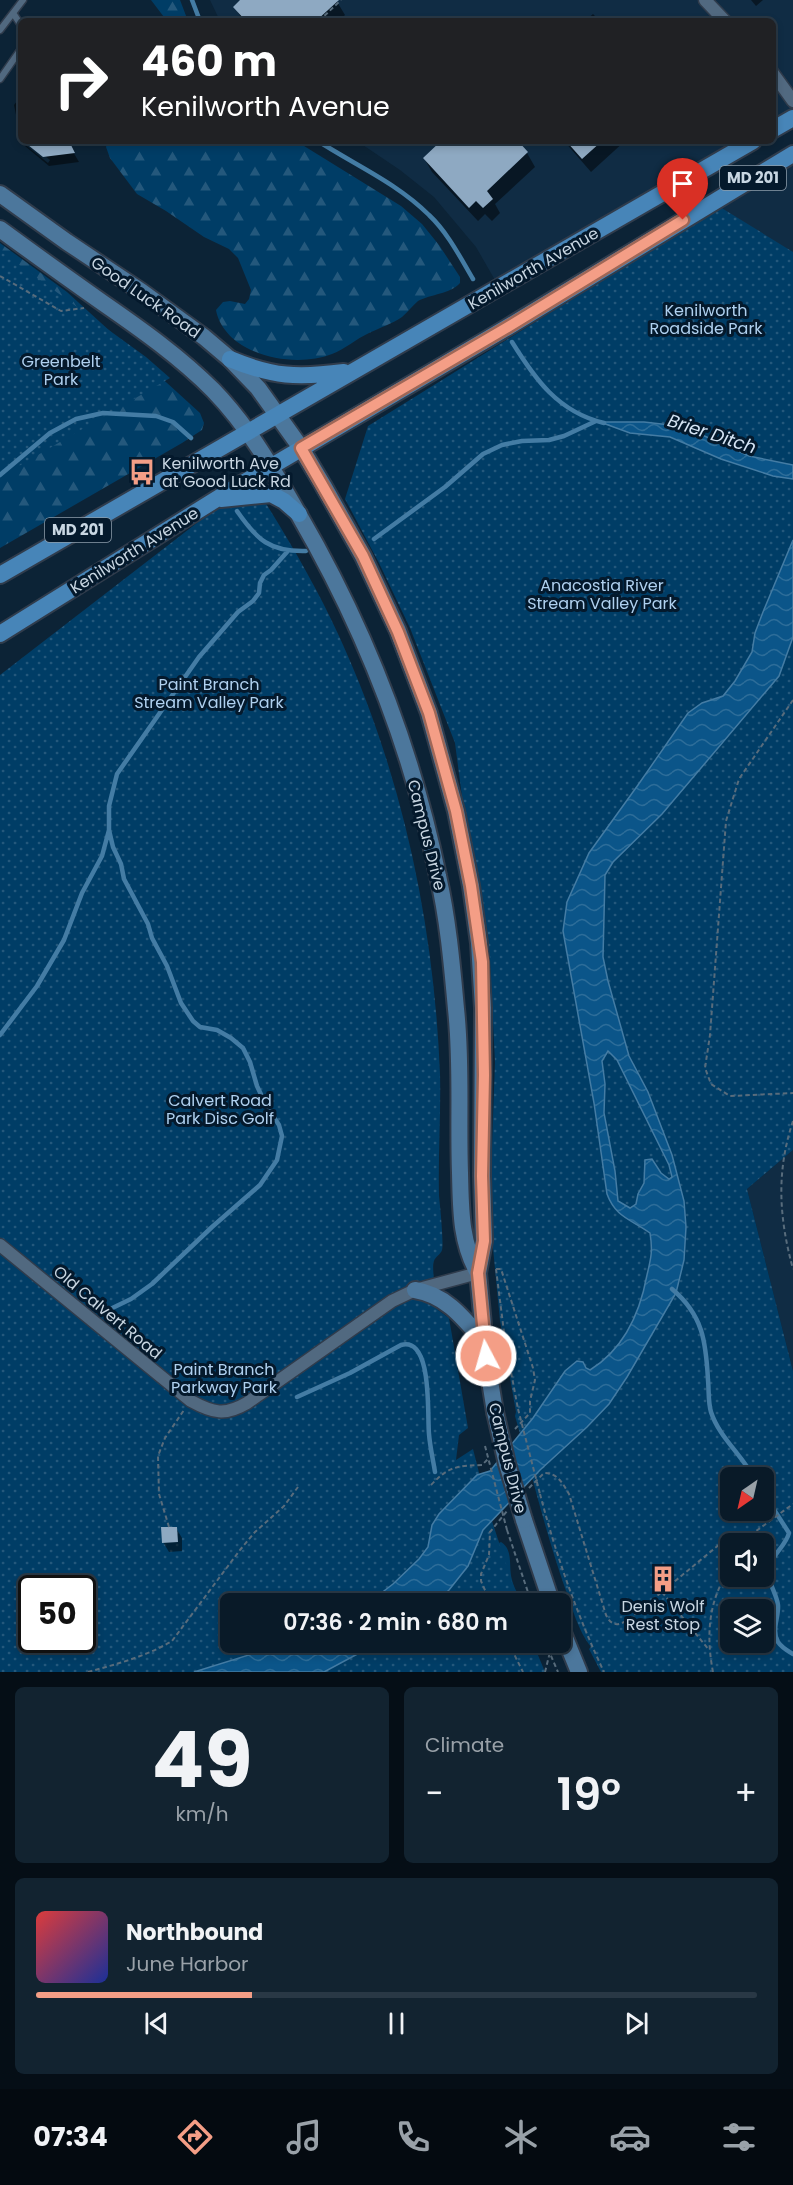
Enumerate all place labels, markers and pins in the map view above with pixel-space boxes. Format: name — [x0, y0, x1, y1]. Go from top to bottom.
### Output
pin — [657, 158, 708, 220]
place label: Kenilworth Ave at Good Luck Rd — [162, 452, 291, 493]
bus stop icon: Kenilworth Ave at Good Luck Rd — [127, 457, 157, 487]
building icon: Denis Wolf Rest Stop — [648, 1564, 678, 1594]
place label: Denis Wolf Rest Stop — [621, 1595, 705, 1636]

